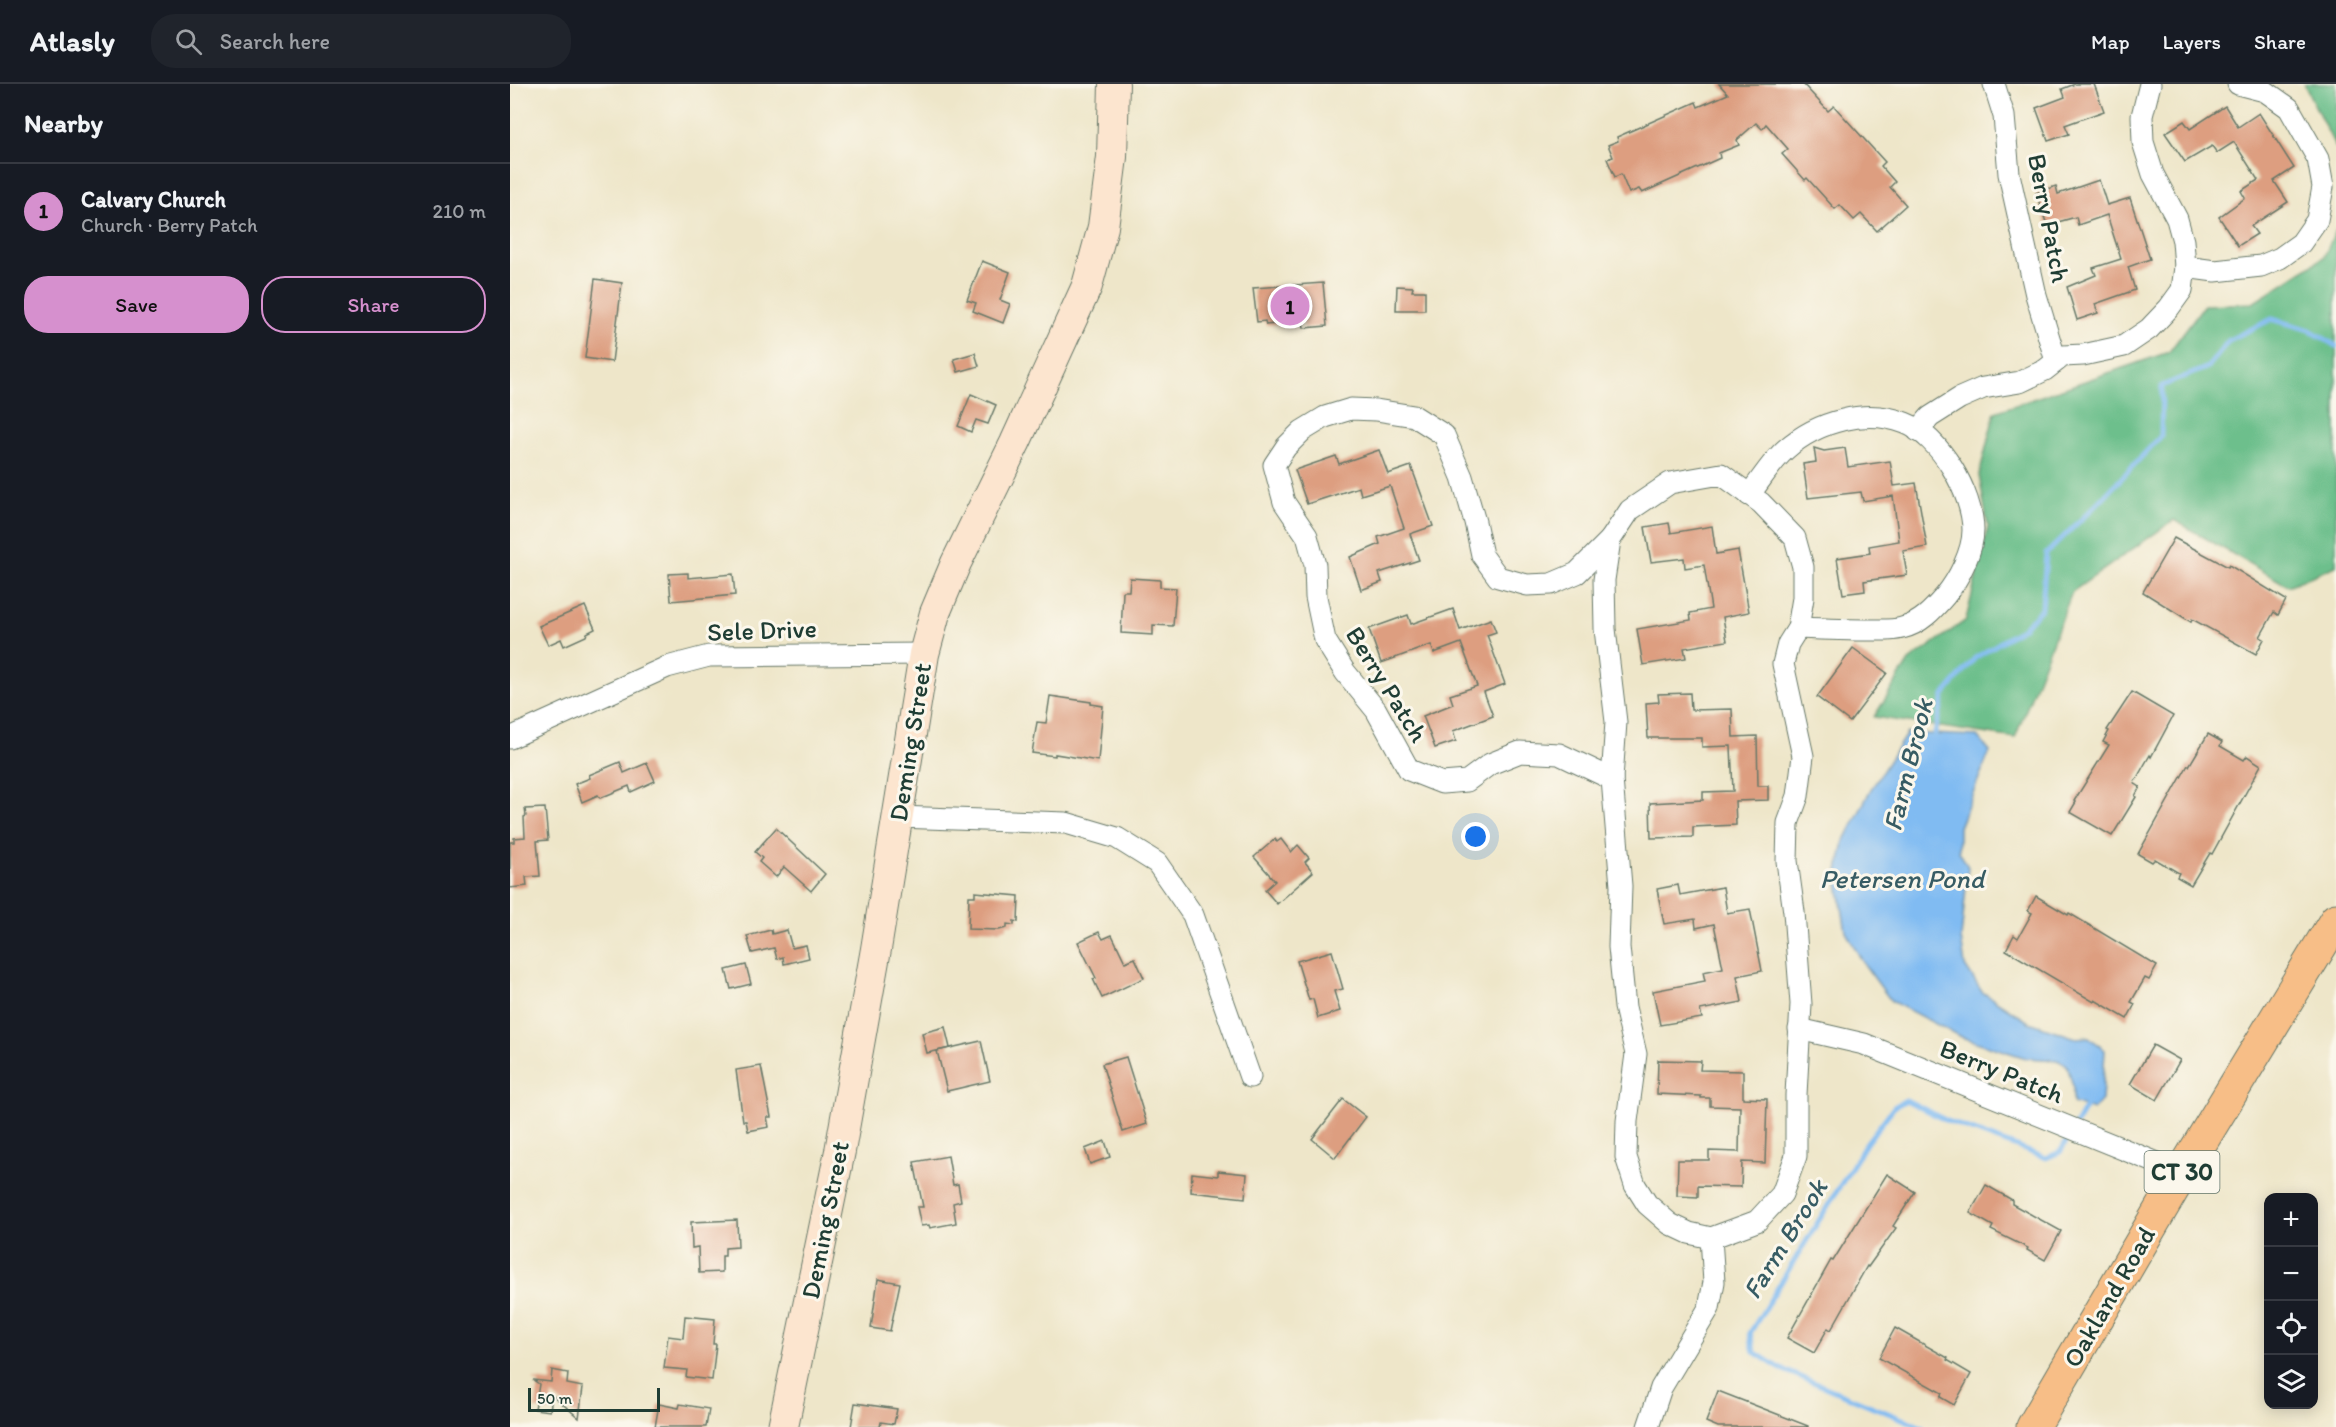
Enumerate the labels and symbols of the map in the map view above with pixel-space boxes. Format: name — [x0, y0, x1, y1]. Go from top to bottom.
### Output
street label: Berry Patch — [2021, 151, 2077, 285]
pin: 1 — [1270, 284, 1310, 328]
street label: Sele Drive — [707, 612, 817, 648]
street label: Berry Patch — [1339, 620, 1435, 748]
street label: Deming Street — [882, 660, 938, 823]
water label: Farm Brook — [1875, 694, 1940, 834]
your location — [1461, 822, 1490, 851]
water label: Petersen Pond — [1820, 862, 1987, 895]
street label: Berry Patch — [1935, 1032, 2069, 1110]
street label: Deming Street — [794, 1138, 856, 1302]
road number: CT 30 — [2144, 1151, 2220, 1193]
water label: Farm Brook — [1735, 1171, 1835, 1305]
street label: Oakland Road — [2056, 1221, 2162, 1373]
scale bar — [528, 1385, 660, 1412]

